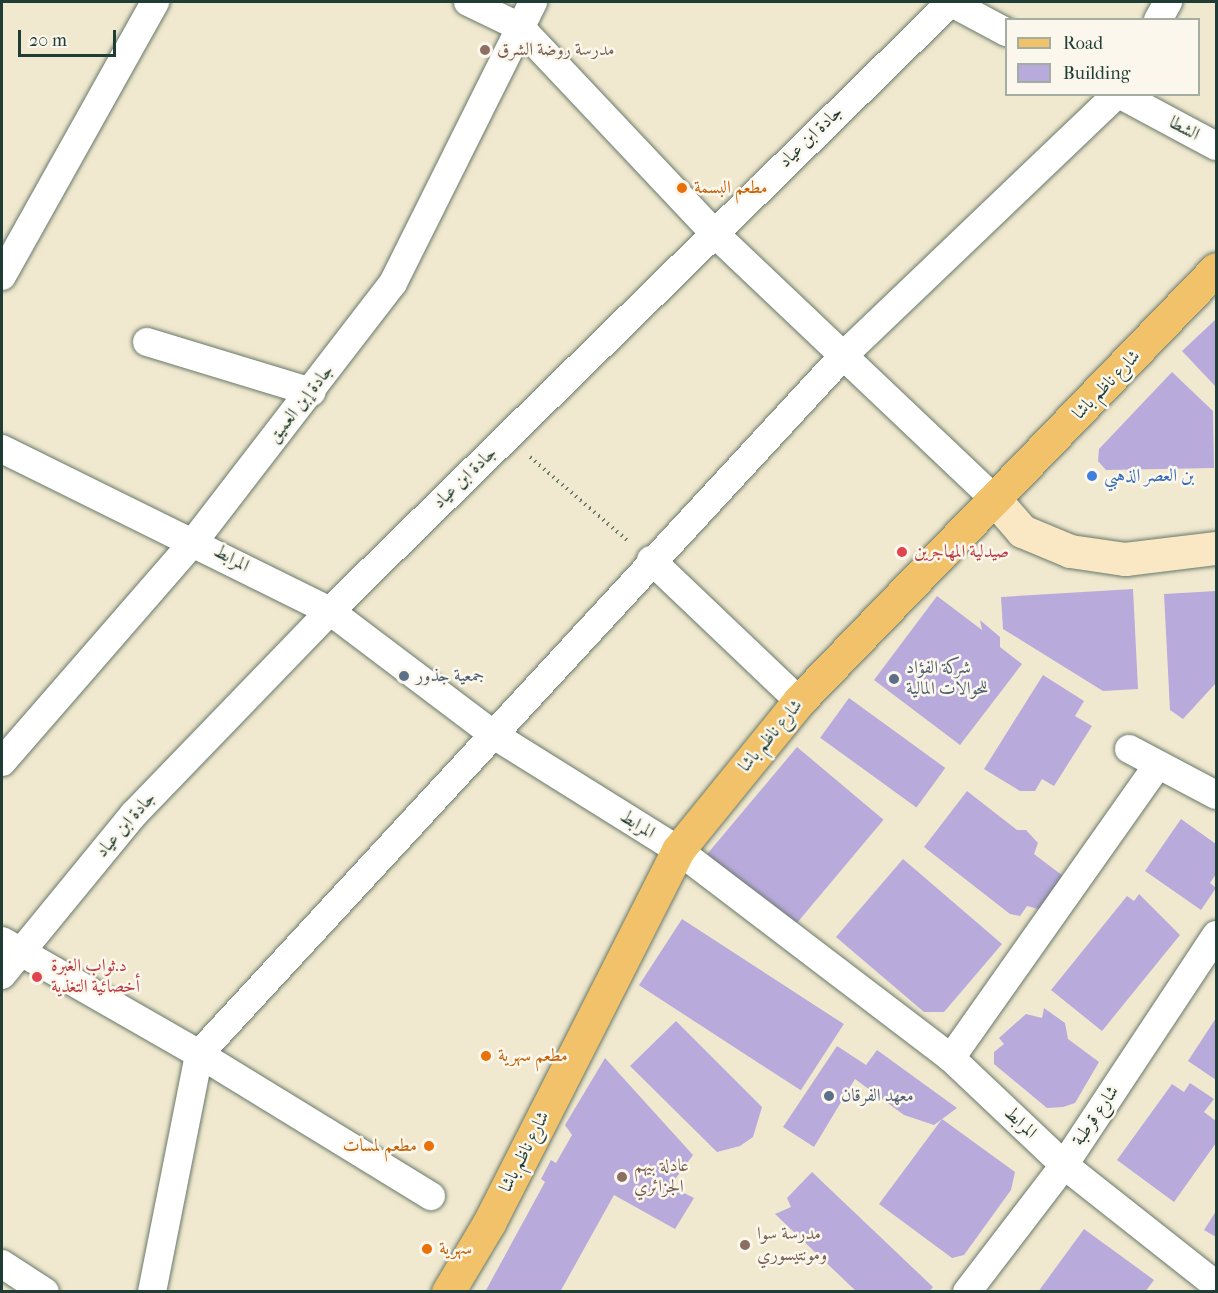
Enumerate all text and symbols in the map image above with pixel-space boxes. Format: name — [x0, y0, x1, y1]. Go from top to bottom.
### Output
scale bar — [21, 18, 118, 56]
legend — [1005, 18, 1200, 96]
text: 20 m — [29, 30, 67, 51]
text: Road — [1063, 33, 1103, 54]
place label: مدرسة روضة الشرق — [497, 39, 614, 61]
marker: مدرسة روضة الشرق — [478, 43, 492, 57]
text: Building — [1063, 63, 1130, 84]
street label: جادة ابن عياد — [775, 101, 847, 173]
street label: الشطا — [1165, 112, 1203, 146]
place label: مطعم البسمة — [694, 177, 768, 199]
marker: مطعم البسمة — [675, 181, 689, 195]
street label: شارع ناظم باشا — [1069, 346, 1145, 424]
street label: جادة إبن العميق — [264, 360, 338, 448]
street label: جادة ابن عياد — [429, 442, 501, 514]
place label: بن العصر الذهبي — [1104, 465, 1194, 487]
marker: بن العصر الذهبي — [1085, 469, 1099, 483]
street label: المرابط — [209, 541, 253, 577]
place label: صيدلية المهاجرين — [914, 541, 1009, 563]
marker: صيدلية المهاجرين — [895, 545, 909, 559]
place label: شركة الفؤاد للحوالات المالية — [906, 658, 988, 700]
place label: جمعية جذور — [416, 665, 485, 687]
marker: جمعية جذور — [397, 669, 411, 683]
marker: شركة الفؤاد للحوالات المالية — [887, 672, 901, 686]
street label: شارع ناظم باشا — [734, 695, 808, 777]
street label: جادة ابن عياد — [92, 788, 160, 862]
street label: المرابط — [615, 806, 659, 844]
place label: د.ثواب الغبرة أخصائية التغذية — [51, 956, 140, 998]
marker: د.ثواب الغبرة أخصائية التغذية — [28, 968, 46, 986]
place label: مطعم سهرية — [498, 1045, 568, 1067]
marker: مطعم سهرية — [479, 1049, 493, 1063]
street label: شارع قرطبة — [1068, 1082, 1124, 1150]
place label: معهد الفرقان — [841, 1085, 914, 1107]
marker: معهد الفرقان — [822, 1089, 836, 1103]
street label: المرابط — [999, 1102, 1041, 1144]
street label: شارع ناظم باشا — [495, 1108, 555, 1196]
place label: مطعم لمسات — [343, 1135, 417, 1157]
marker: مطعم لمسات — [422, 1139, 436, 1153]
place label: عادلة بيهم الجزائري — [634, 1156, 689, 1198]
marker: عادلة بيهم الجزائري — [615, 1170, 629, 1184]
place label: مدرسة سوا ومونتيسوري — [757, 1224, 827, 1266]
place label: سهرية — [439, 1238, 472, 1260]
marker: مدرسة سوا ومونتيسوري — [738, 1238, 752, 1252]
marker: سهرية — [420, 1242, 434, 1256]

